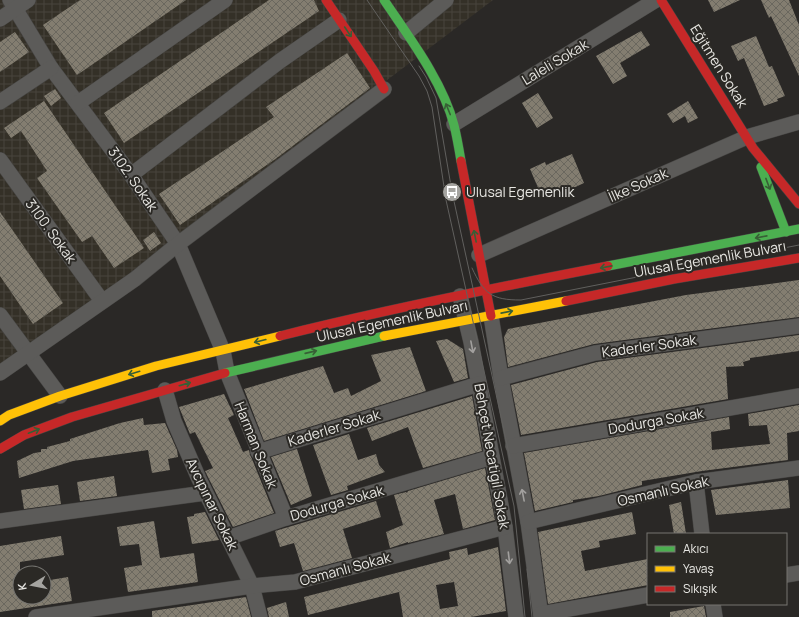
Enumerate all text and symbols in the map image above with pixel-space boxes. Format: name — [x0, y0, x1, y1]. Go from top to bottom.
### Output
street label: Eğitmen Sokak — [686, 21, 753, 112]
one-way arrow — [344, 26, 352, 37]
street label: Laleli Sokak — [518, 34, 592, 89]
one-way arrow — [444, 104, 451, 116]
street label: 3102. Sokak — [104, 143, 163, 216]
street label: İlke Sokak — [605, 163, 671, 206]
one-way arrow — [764, 177, 772, 189]
bus stop icon: Ulusal Egemenlik — [441, 181, 463, 203]
place label: Ulusal Egemenlik — [466, 182, 576, 201]
street label: 3100. Sokak — [22, 195, 82, 268]
one-way arrow — [471, 230, 479, 243]
one-way arrow — [755, 233, 768, 241]
street label: Ulusal Egemenlik Bulvarı — [632, 236, 787, 281]
one-way arrow — [599, 263, 612, 271]
street label: Ulusal Egemenlik Bulvarı — [315, 295, 469, 346]
one-way arrow — [500, 308, 513, 316]
street label: Kaderler Sokak — [600, 329, 699, 362]
one-way arrow — [253, 338, 266, 346]
one-way arrow — [468, 340, 476, 353]
one-way arrow — [304, 348, 317, 356]
one-way arrow — [127, 370, 140, 377]
one-way arrow — [178, 380, 191, 387]
street label: Behçet Necatigil Sokak — [470, 382, 515, 531]
street label: Harman Sokak — [230, 399, 283, 492]
street label: Dodurga Sokak — [607, 403, 706, 438]
street label: Kaderler Sokak — [285, 404, 383, 451]
one-way arrow — [28, 427, 40, 435]
street label: Avcıpınar Sokak — [182, 455, 243, 554]
street label: Osmanlı Sokak — [615, 471, 712, 510]
street label: Dodurga Sokak — [288, 480, 387, 525]
one-way arrow — [518, 489, 526, 502]
legend — [647, 533, 787, 605]
text: Akıcı — [683, 540, 709, 557]
street label: Osmanlı Sokak — [297, 547, 393, 590]
one-way arrow — [505, 551, 513, 564]
text: Yavaş — [683, 560, 714, 577]
north arrow — [12, 565, 52, 605]
text: Sıkışık — [683, 580, 718, 597]
text: K — [14, 581, 30, 592]

